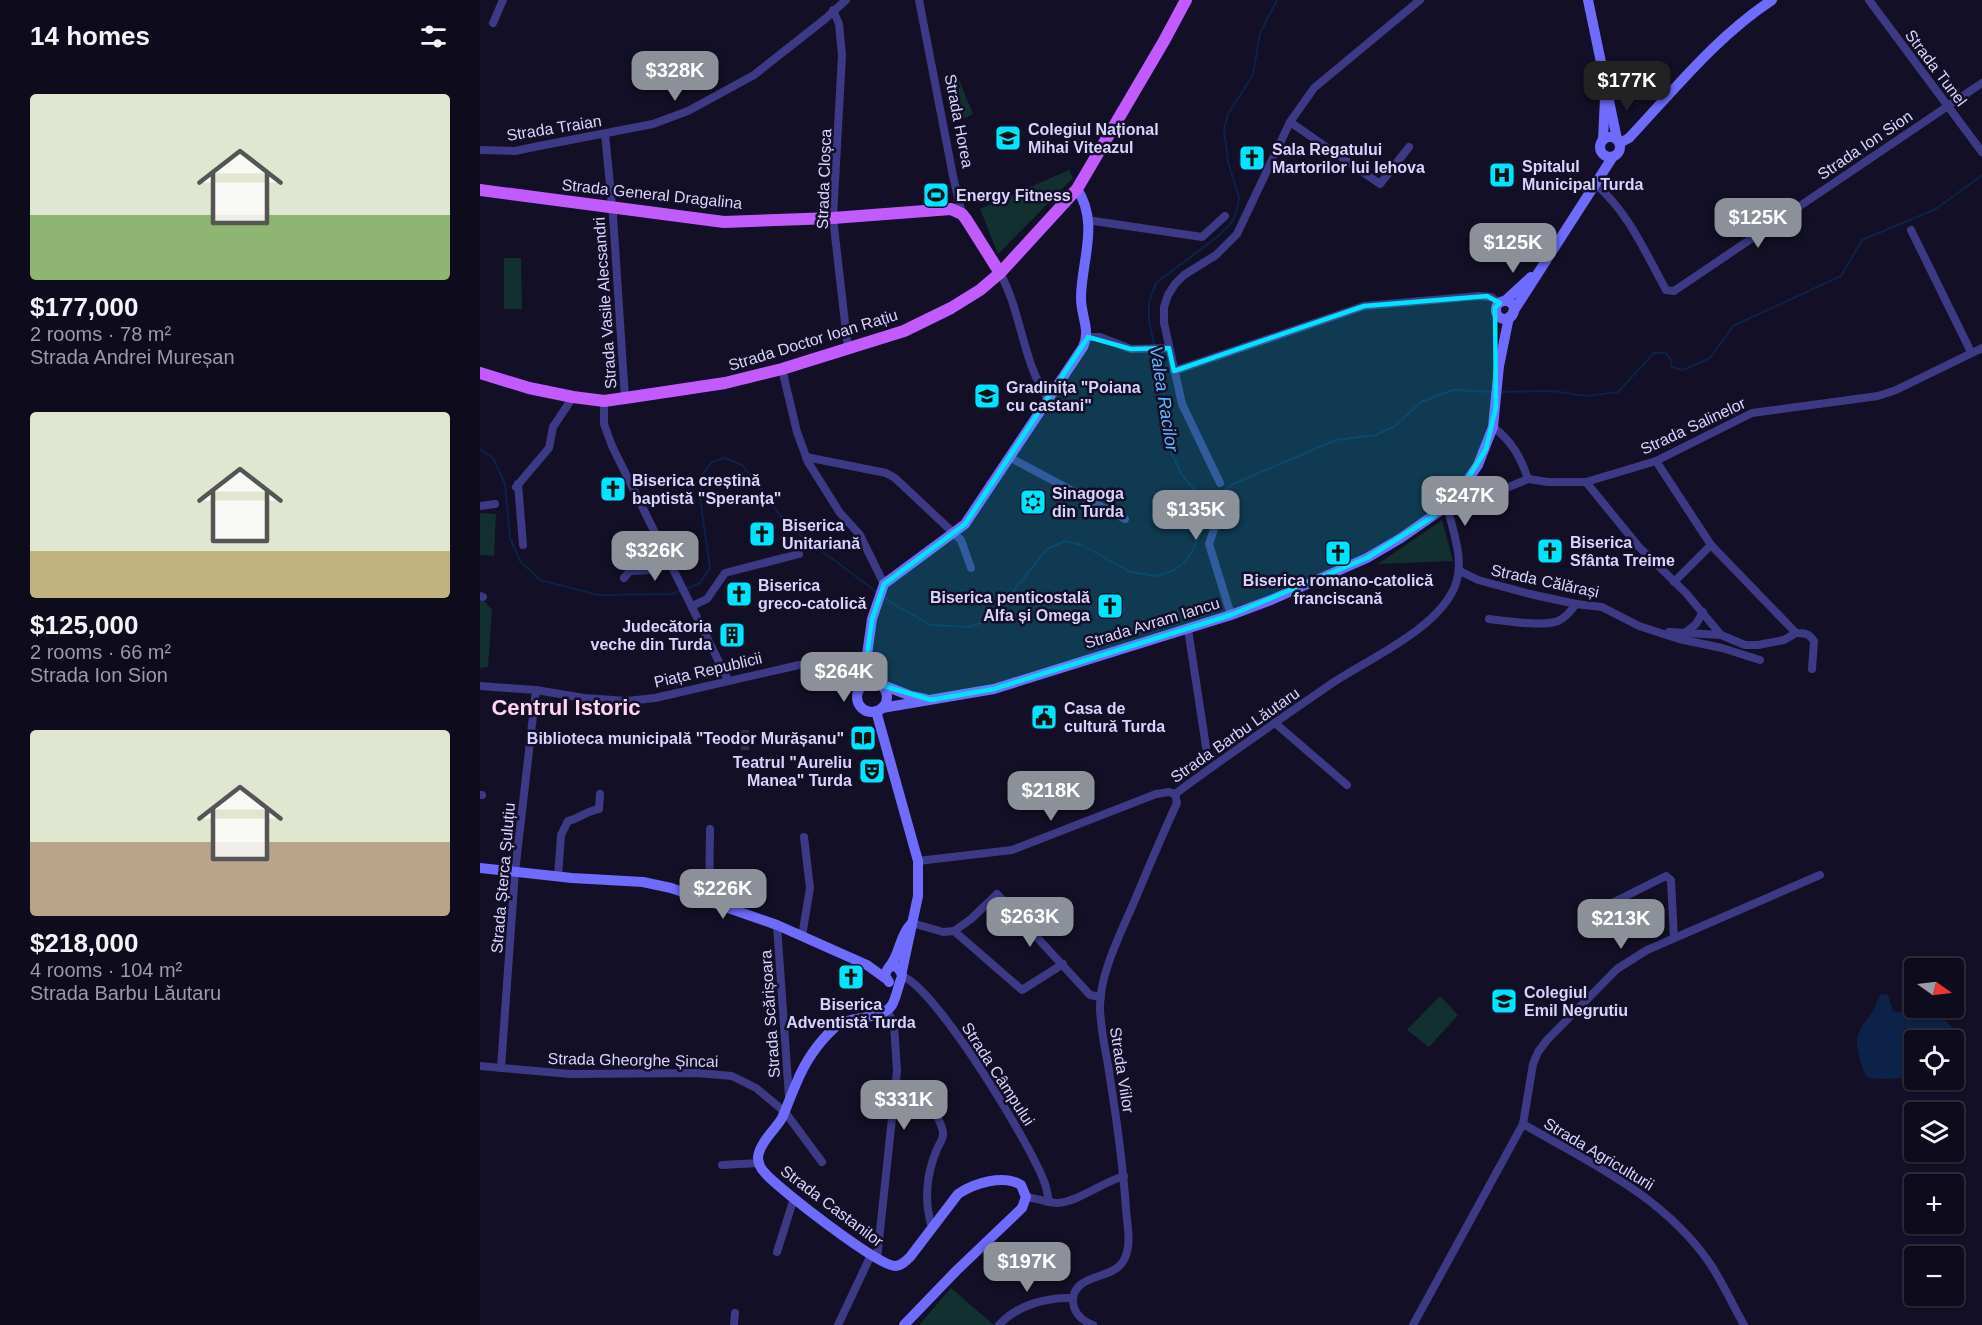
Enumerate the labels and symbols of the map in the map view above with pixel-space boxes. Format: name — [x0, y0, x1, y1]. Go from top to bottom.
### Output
street label: Strada Tunel — [1902, 27, 1970, 109]
pin: $328K — [633, 51, 717, 102]
pin: $177K — [1585, 61, 1669, 112]
street label: Strada Horea — [942, 73, 976, 169]
street label: Strada Ion Sion — [1815, 107, 1915, 183]
street label: Strada Traian — [505, 112, 603, 144]
place label: Colegiul Național Mihai Viteazul — [1028, 121, 1159, 156]
school or university icon: Colegiul Național Mihai Viteazul — [993, 123, 1023, 153]
street label: Strada Cloșca — [814, 128, 834, 230]
place label: Sala Regatului Martorilor lui Iehova — [1272, 141, 1425, 176]
church icon: Sala Regatului Martorilor lui Iehova — [1237, 143, 1267, 173]
place label: Spitalul Municipal Turda — [1522, 158, 1644, 193]
hospital icon: Spitalul Municipal Turda — [1487, 160, 1517, 190]
street label: Strada General Dragalina — [561, 176, 743, 212]
sports icon: Energy Fitness — [921, 180, 951, 210]
place label: Energy Fitness — [956, 187, 1071, 204]
pin: $125K — [1716, 198, 1800, 249]
street label: Strada Vasile Alecsandri — [591, 216, 619, 390]
pin: $125K — [1471, 223, 1555, 274]
street label: Strada Doctor Ioan Rațiu — [726, 306, 900, 374]
water label: Valea Racilor — [1146, 345, 1182, 454]
place label: Gradinița "Poiana cu castani" — [1006, 379, 1141, 414]
school or university icon: Gradinița "Poiana cu castani" — [972, 381, 1002, 411]
street label: Strada Salinelor — [1638, 394, 1749, 458]
place label: Biserica creștină baptistă "Speranța" — [632, 472, 781, 507]
church icon: Biserica creștină baptistă "Speranța" — [598, 474, 628, 504]
pin: $247K — [1423, 476, 1507, 527]
place label: Sinagoga din Turda — [1052, 485, 1124, 520]
synagogue icon: Sinagoga din Turda — [1018, 487, 1048, 517]
pin: $135K — [1154, 490, 1238, 541]
place label: Biserica Unitariană — [782, 517, 860, 552]
church icon: Biserica Unitariană — [747, 519, 777, 549]
pin: $326K — [613, 531, 697, 582]
place label: Biserica Sfânta Treime — [1570, 534, 1675, 569]
church icon: Biserica Sfânta Treime — [1535, 536, 1565, 566]
church icon: Biserica romano-catolică franciscană — [1323, 538, 1353, 568]
street label: Strada Călărași — [1489, 561, 1601, 601]
place label: Biserica romano-catolică franciscană — [1243, 572, 1433, 607]
place label: Biserica greco-catolică — [758, 577, 867, 612]
church icon: Biserica greco-catolică — [724, 579, 754, 609]
place label: Biserica penticostală Alfa și Omega — [930, 589, 1090, 624]
church icon: Biserica penticostală Alfa și Omega — [1095, 591, 1125, 621]
street label: Strada Avram Iancu — [1082, 594, 1222, 652]
place label: Judecătoria veche din Turda — [590, 618, 712, 653]
building icon: Judecătoria veche din Turda — [717, 620, 747, 650]
street label: Piața Republicii — [652, 649, 764, 691]
pin: $264K — [802, 652, 886, 703]
street label: Strada Barbu Lăutaru — [1167, 684, 1303, 786]
district label: Centrul Istoric — [491, 695, 641, 720]
place label: Casa de cultură Turda — [1064, 700, 1165, 735]
public building icon: Casa de cultură Turda — [1029, 702, 1059, 732]
library icon: Biblioteca municipală "Teodor Murășanu" — [848, 723, 878, 753]
place label: Biblioteca municipală "Teodor Murășanu" — [527, 730, 844, 747]
place label: Teatrul "Aureliu Manea" Turda — [733, 754, 852, 789]
theatre icon: Teatrul "Aureliu Manea" Turda — [857, 756, 887, 786]
pin: $218K — [1009, 771, 1093, 822]
street label: Strada Șterca Șuluțiu — [488, 802, 518, 954]
pin: $226K — [681, 869, 765, 920]
pin: $263K — [988, 897, 1072, 948]
pin: $213K — [1579, 899, 1663, 950]
street label: Strada Scărișoara — [757, 949, 783, 1078]
north arrow — [1904, 958, 1964, 1018]
church icon: Biserica Adventistă Turda — [836, 962, 866, 992]
place label: Colegiul Emil Negrutiu — [1524, 984, 1628, 1019]
school or university icon: Colegiul Emil Negrutiu — [1489, 986, 1519, 1016]
place label: Biserica Adventistă Turda — [786, 996, 916, 1031]
street label: Strada Câmpului — [958, 1019, 1038, 1129]
street label: Strada Viilor — [1107, 1026, 1137, 1115]
street label: Strada Gheorghe Șincai — [547, 1050, 719, 1070]
pin: $331K — [862, 1080, 946, 1131]
street label: Strada Agriculturii — [1541, 1114, 1657, 1194]
street label: Strada Castanilor — [778, 1162, 887, 1250]
pin: $197K — [985, 1242, 1069, 1293]

